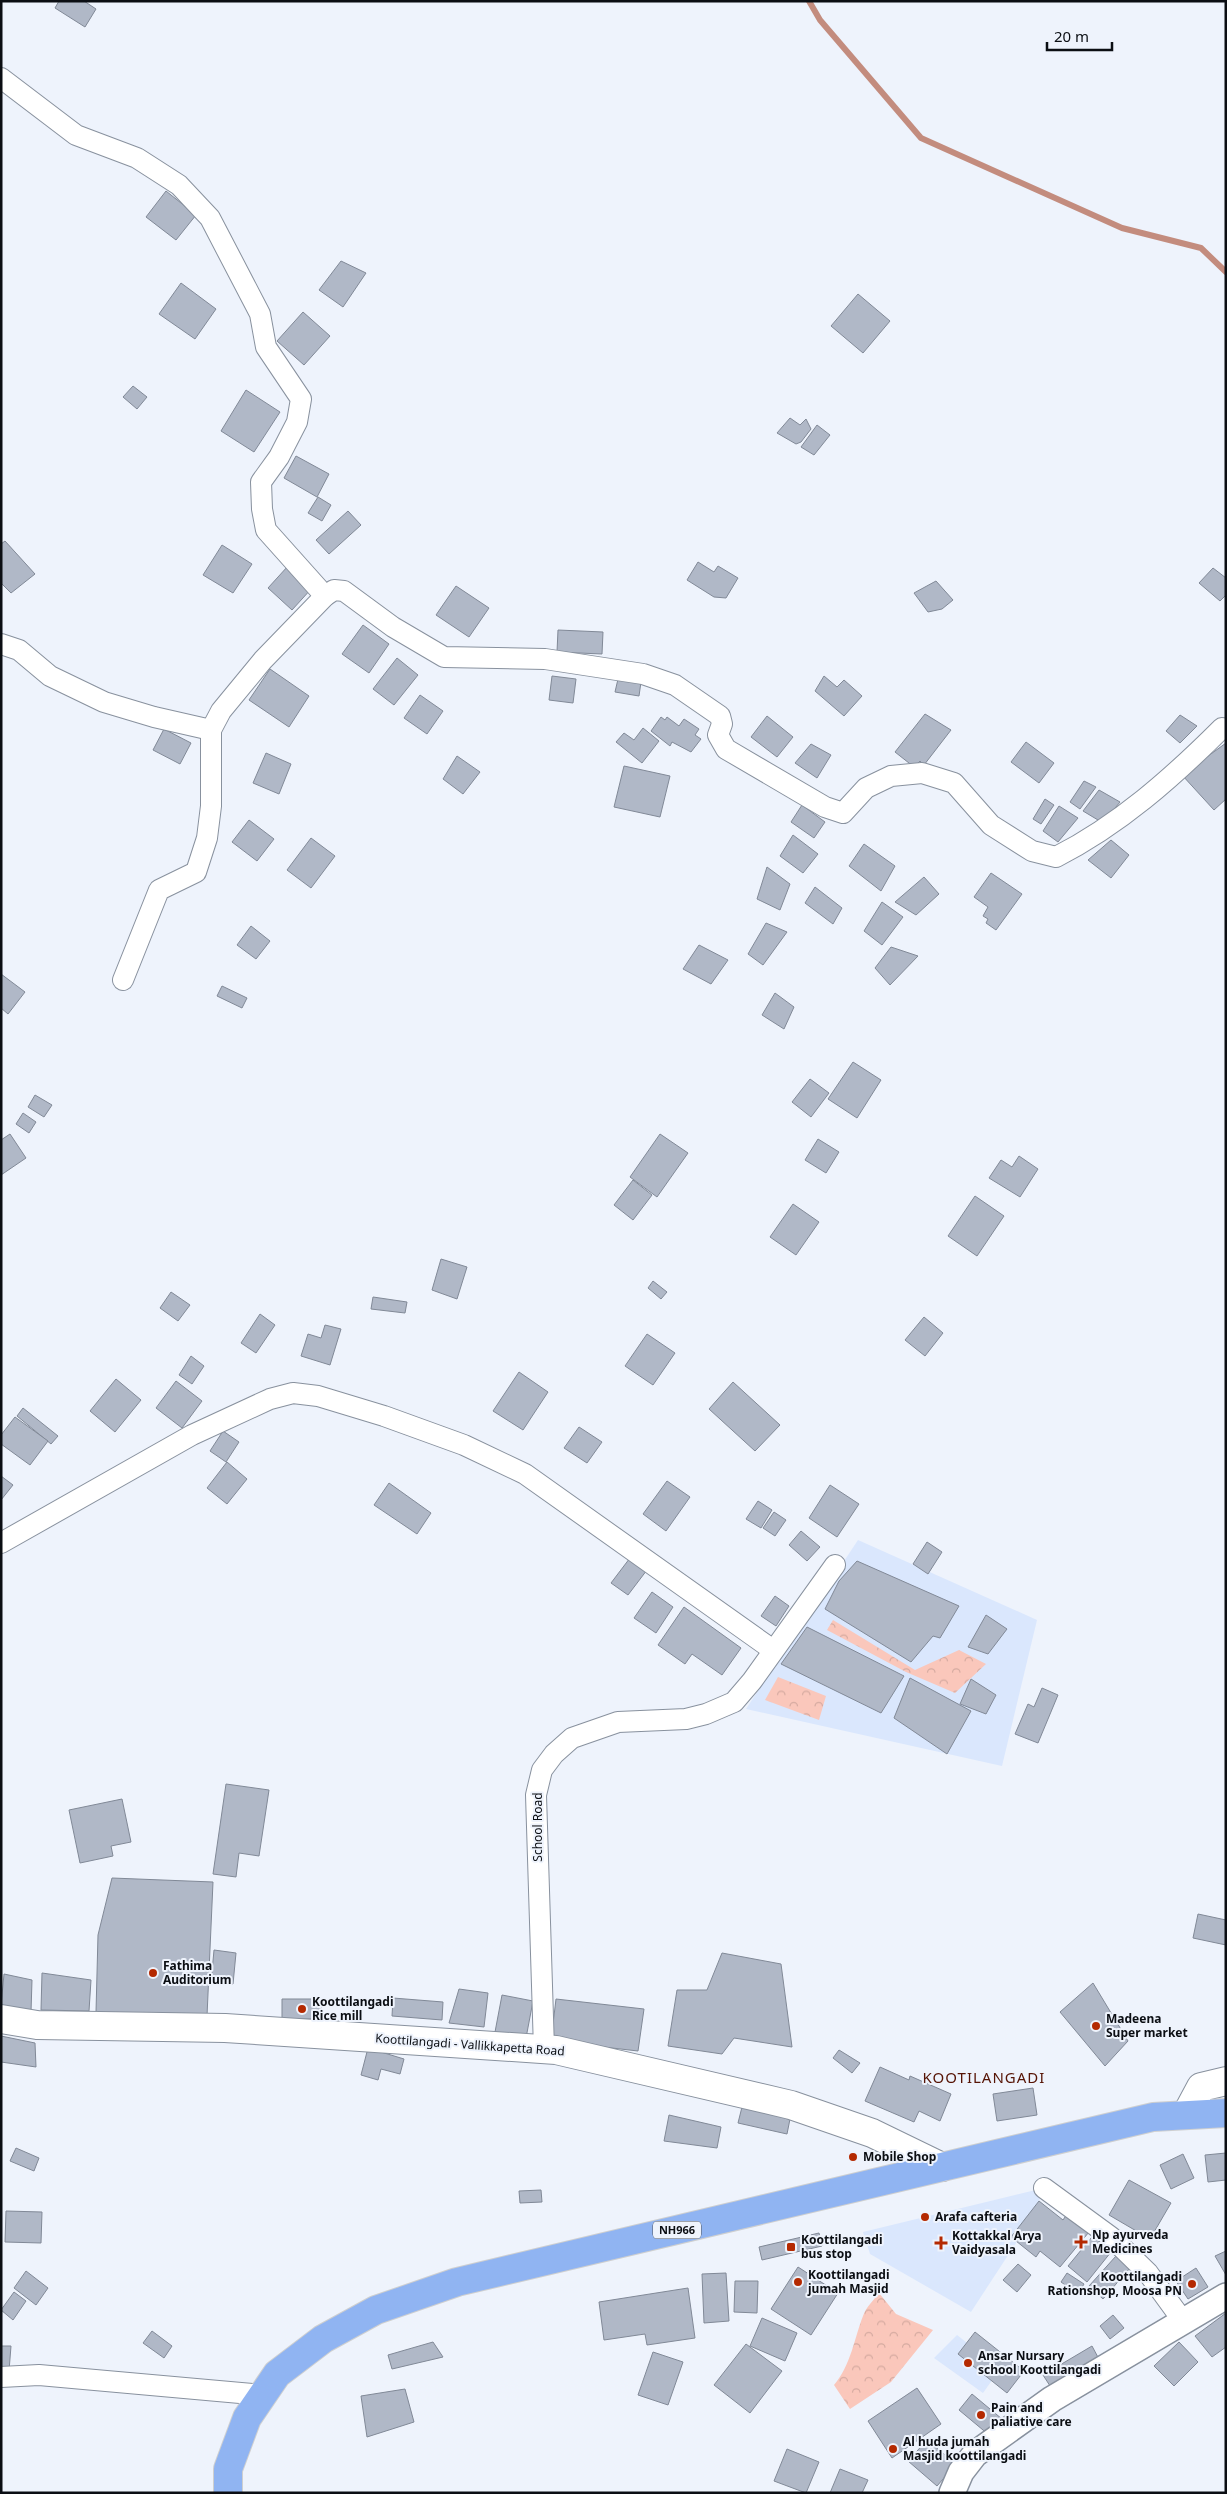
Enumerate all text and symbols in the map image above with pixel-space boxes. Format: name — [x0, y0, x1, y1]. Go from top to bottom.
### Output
scale bar — [1047, 20, 1112, 52]
text: 20 m — [1054, 26, 1089, 46]
street label: School Road — [529, 1792, 546, 1862]
place label: Fathima Auditorium — [163, 1957, 231, 1988]
marker: Fathima Auditorium — [147, 1967, 159, 1979]
place label: Koottilangadi Rice mill — [312, 1993, 393, 2024]
marker: Koottilangadi Rice mill — [296, 2003, 308, 2015]
place label: Madeena Super market — [1106, 2010, 1188, 2041]
marker: Madeena Super market — [1090, 2020, 1102, 2032]
street label: Koottilangadi - Vallikkapetta Road — [375, 2029, 565, 2060]
district label: KOOTILANGADI — [923, 2067, 1045, 2087]
place label: Mobile Shop — [863, 2148, 937, 2165]
marker: Mobile Shop — [847, 2151, 859, 2163]
place label: Arafa cafteria — [935, 2208, 1017, 2225]
marker: Arafa cafteria — [919, 2211, 931, 2223]
road number: NH966 — [653, 2222, 701, 2238]
place label: Np ayurveda Medicines — [1092, 2226, 1168, 2257]
place label: Kottakkal Arya Vaidyasala — [952, 2227, 1042, 2258]
place label: Koottilangadi bus stop — [801, 2231, 882, 2262]
marker: Np ayurveda Medicines — [1074, 2235, 1088, 2249]
marker: Kottakkal Arya Vaidyasala — [934, 2236, 948, 2250]
marker: Koottilangadi bus stop — [785, 2241, 797, 2253]
place label: Koottilangadi jumah Masjid — [807, 2266, 889, 2297]
place label: Koottilangadi Rationshop, Moosa PN — [1048, 2268, 1182, 2299]
marker: Koottilangadi jumah Masjid — [792, 2276, 804, 2288]
marker: Koottilangadi Rationshop, Moosa PN — [1186, 2278, 1198, 2290]
place label: Ansar Nursary school Koottilangadi — [978, 2347, 1101, 2378]
marker: Ansar Nursary school Koottilangadi — [962, 2357, 974, 2369]
place label: Pain and paliative care — [991, 2399, 1072, 2430]
marker: Pain and paliative care — [975, 2409, 987, 2421]
place label: Al huda jumah Masjid koottilangadi — [903, 2433, 1026, 2464]
marker: Al huda jumah Masjid koottilangadi — [887, 2443, 899, 2455]

